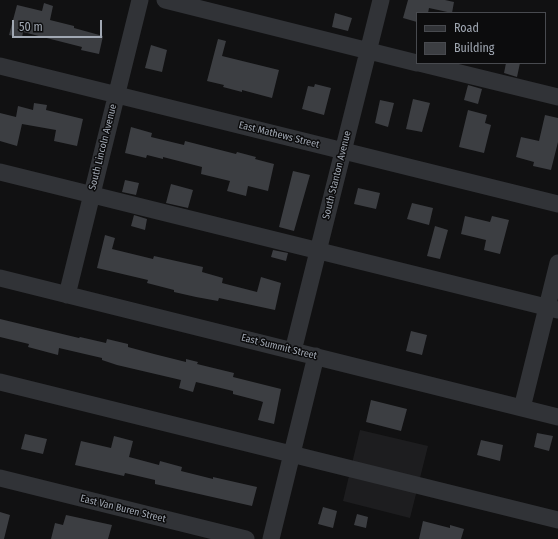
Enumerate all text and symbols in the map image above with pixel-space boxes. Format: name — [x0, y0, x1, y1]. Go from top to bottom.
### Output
scale bar — [14, 12, 104, 38]
legend — [416, 12, 546, 64]
text: 50 m — [19, 20, 43, 34]
text: Road — [454, 21, 479, 35]
text: Building — [454, 41, 494, 55]
street label: South Lincoln Avenue — [87, 103, 119, 191]
street label: East Mathews Street — [238, 119, 320, 151]
street label: South Stanton Avenue — [320, 130, 354, 220]
street label: East Summit Street — [240, 332, 318, 362]
street label: East Van Buren Street — [79, 493, 167, 525]

